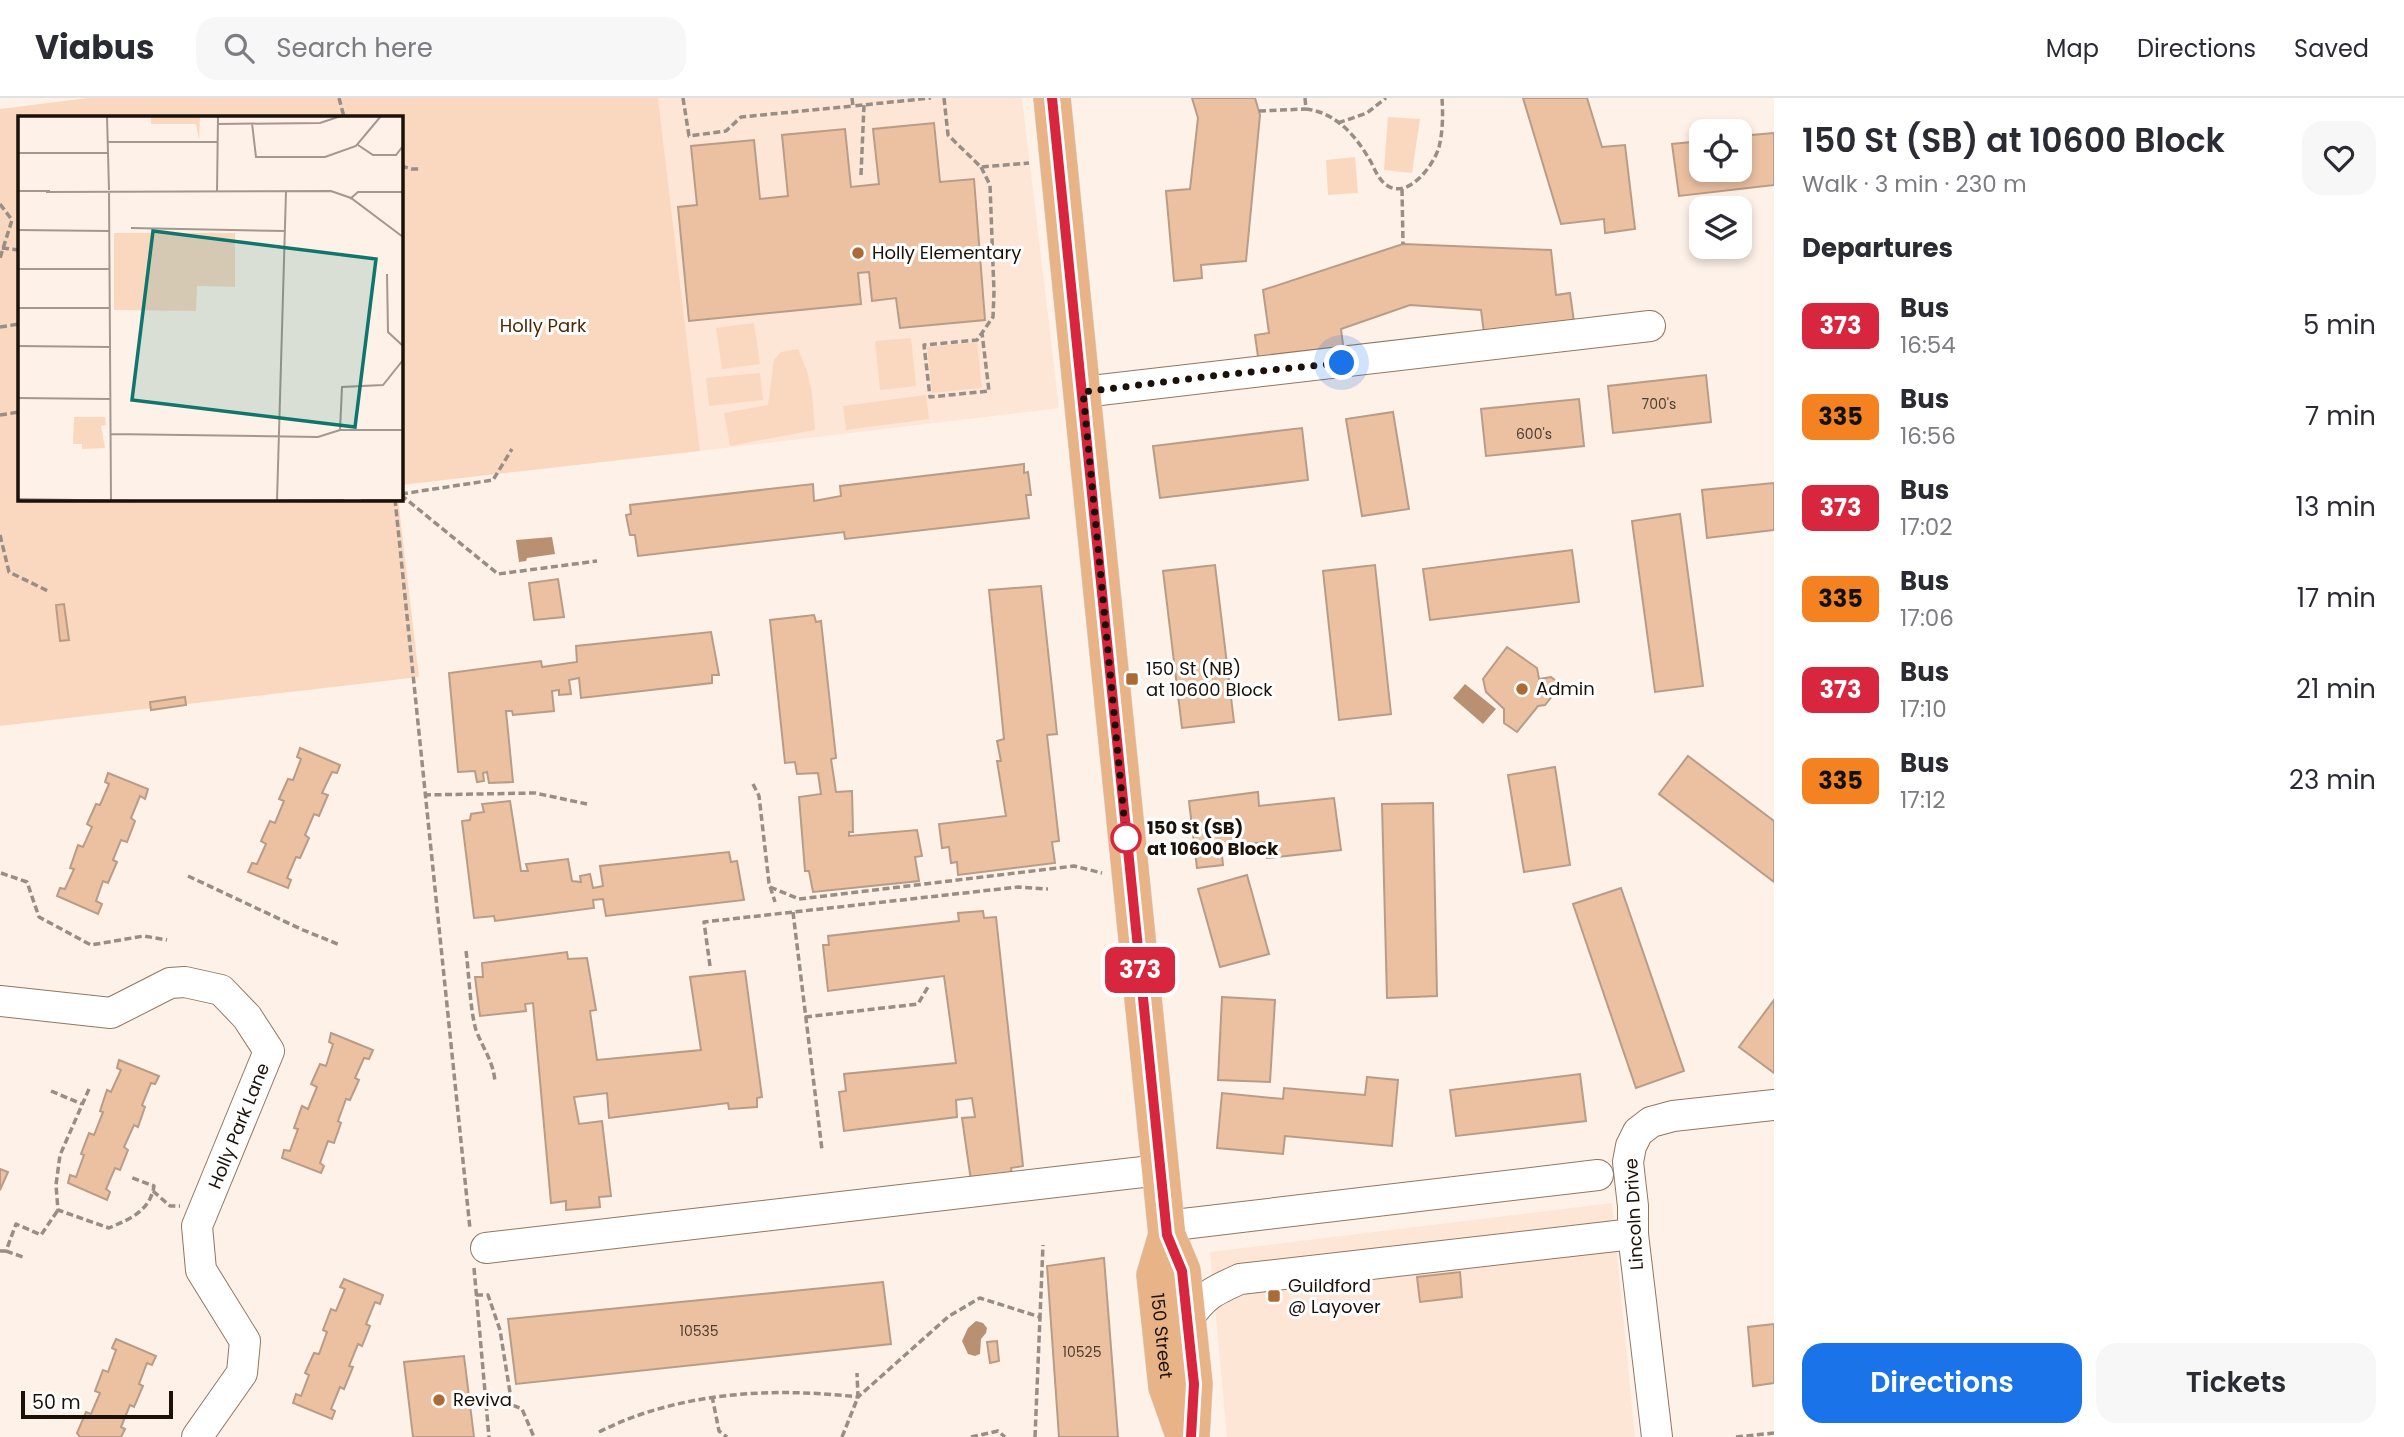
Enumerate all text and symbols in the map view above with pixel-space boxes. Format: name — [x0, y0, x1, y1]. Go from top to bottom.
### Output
search box — [196, 17, 686, 80]
text: Viabus — [35, 24, 154, 71]
icon: search — [220, 29, 258, 67]
text: Search here — [276, 30, 433, 66]
text: Map — [2046, 32, 2099, 65]
text: Directions — [2137, 32, 2256, 65]
text: Saved — [2294, 32, 2369, 65]
inset map — [18, 116, 402, 500]
text: 150 St (SB) at 10600 Block — [1802, 117, 2225, 164]
map controls — [1689, 119, 1752, 259]
button: locate — [1689, 119, 1752, 182]
button: heart — [2302, 121, 2376, 195]
text: Walk · 3 min · 230 m — [1802, 168, 2027, 200]
button: layers — [1689, 196, 1752, 259]
text: Departures — [1802, 230, 1953, 266]
place label: Holly Elementary — [872, 240, 1021, 265]
marker: Holly Elementary — [850, 245, 866, 261]
text: Bus — [1900, 290, 1949, 326]
text: 5 min — [2303, 307, 2376, 343]
text: 373 — [1820, 309, 1861, 342]
park label: Holly Park — [500, 313, 587, 338]
text: 16:54 — [1900, 329, 1956, 361]
your location — [1324, 345, 1359, 380]
text: Bus — [1900, 381, 1949, 417]
house number: 700's — [1642, 394, 1676, 414]
text: 7 min — [2305, 398, 2376, 434]
text: 335 — [1818, 400, 1863, 433]
text: 16:56 — [1900, 420, 1956, 452]
house number: 600's — [1516, 424, 1552, 444]
text: Bus — [1900, 472, 1949, 508]
text: 13 min — [2296, 489, 2376, 525]
text: 373 — [1820, 491, 1861, 524]
text: 17:02 — [1900, 511, 1953, 543]
text: Bus — [1900, 563, 1949, 599]
text: 17 min — [2297, 580, 2376, 616]
text: 335 — [1818, 582, 1863, 615]
text: 17:06 — [1900, 602, 1954, 634]
text: Bus — [1900, 654, 1949, 690]
place label: 150 St (NB) at 10600 Block — [1146, 656, 1273, 702]
marker: 150 St (NB) at 10600 Block — [1124, 671, 1140, 687]
text: 21 min — [2296, 671, 2376, 707]
text: 373 — [1820, 673, 1861, 706]
place label: Admin — [1536, 676, 1595, 701]
marker: Admin — [1514, 681, 1530, 697]
text: 17:10 — [1900, 693, 1947, 725]
text: Bus — [1900, 745, 1949, 781]
text: 23 min — [2289, 762, 2376, 798]
text: 335 — [1818, 764, 1863, 797]
text: 17:12 — [1900, 784, 1945, 816]
place label: 150 St (SB) at 10600 Block — [1147, 815, 1279, 861]
marker: 150 St (SB) at 10600 Block — [1111, 823, 1141, 853]
line badge: 373 — [1100, 947, 1180, 993]
text: 373 — [1119, 953, 1161, 986]
street label: Holly Park Lane — [202, 1059, 275, 1193]
street label: Lincoln Drive — [1618, 1157, 1649, 1271]
place label: Guildford @ Layover — [1288, 1273, 1381, 1319]
marker: Guildford @ Layover — [1266, 1288, 1282, 1304]
street label: 150 Street — [1145, 1292, 1179, 1380]
house number: 10535 — [679, 1321, 719, 1341]
house number: 10525 — [1063, 1342, 1101, 1362]
button: Directions — [1802, 1343, 2082, 1423]
button: Tickets — [2096, 1343, 2376, 1423]
place label: Reviva — [453, 1387, 512, 1412]
scale bar — [21, 1388, 173, 1420]
text: 50 m — [32, 1389, 81, 1416]
marker: Reviva — [431, 1392, 447, 1408]

